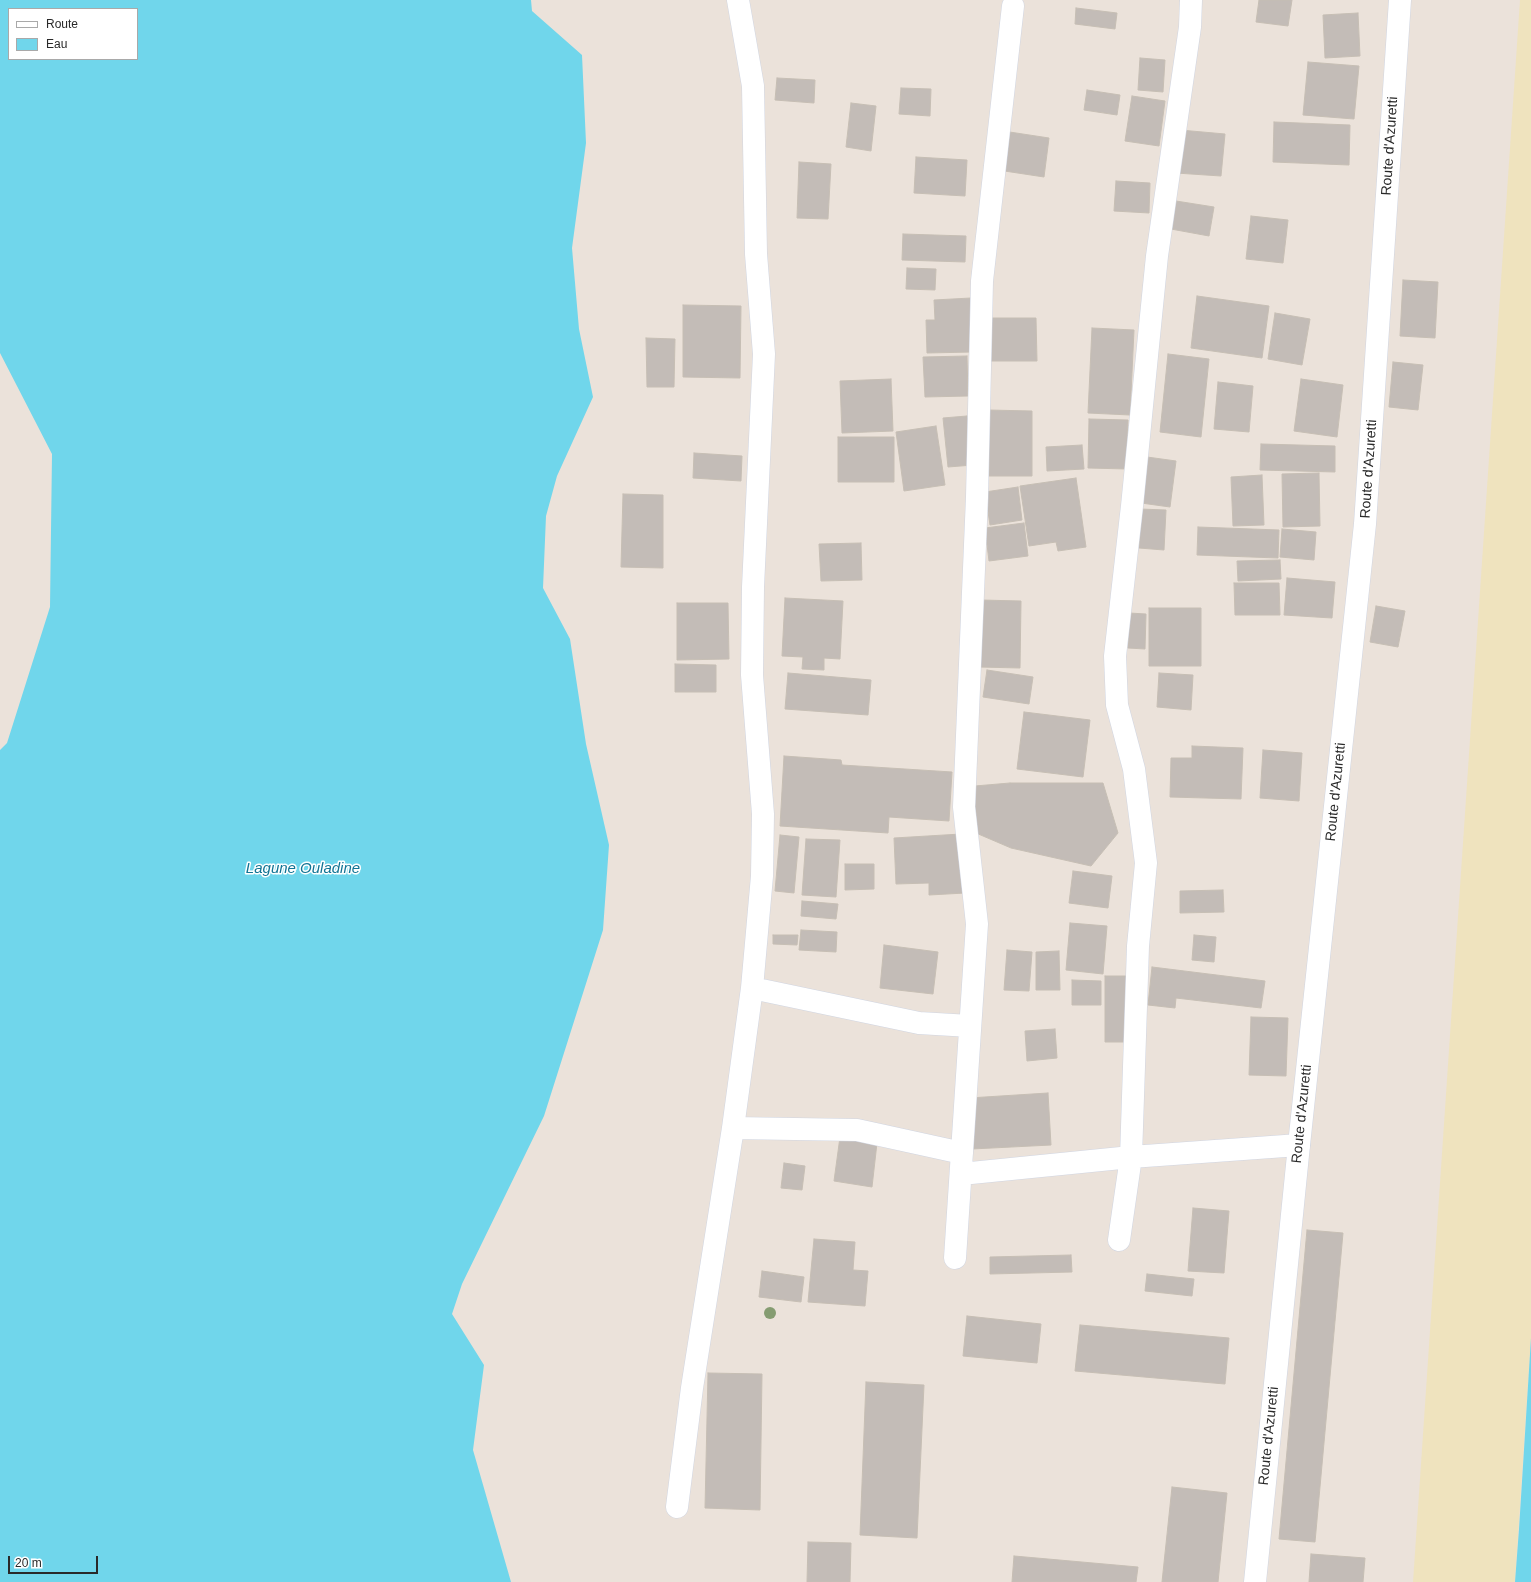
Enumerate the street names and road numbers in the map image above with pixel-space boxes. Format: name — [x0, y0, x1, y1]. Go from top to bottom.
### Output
street label: Route d'Azuretti — [1378, 96, 1402, 196]
street label: Route d'Azuretti — [1357, 419, 1381, 519]
street label: Route d'Azuretti — [1322, 742, 1350, 842]
street label: Route d'Azuretti — [1288, 1064, 1316, 1164]
street label: Route d'Azuretti — [1255, 1386, 1283, 1486]

